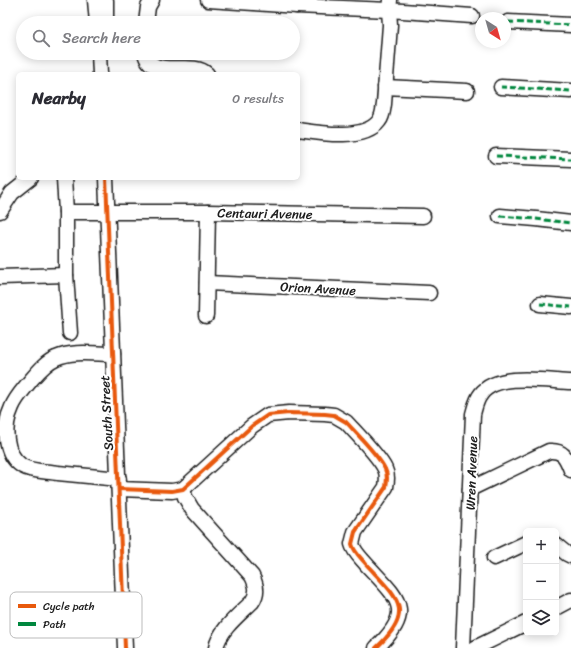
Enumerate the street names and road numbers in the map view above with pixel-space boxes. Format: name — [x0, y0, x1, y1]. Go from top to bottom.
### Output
street label: Centauri Avenue — [217, 201, 313, 226]
street label: Orion Avenue — [280, 275, 357, 302]
street label: South Street — [93, 374, 120, 451]
street label: Wren Avenue — [459, 435, 484, 511]

